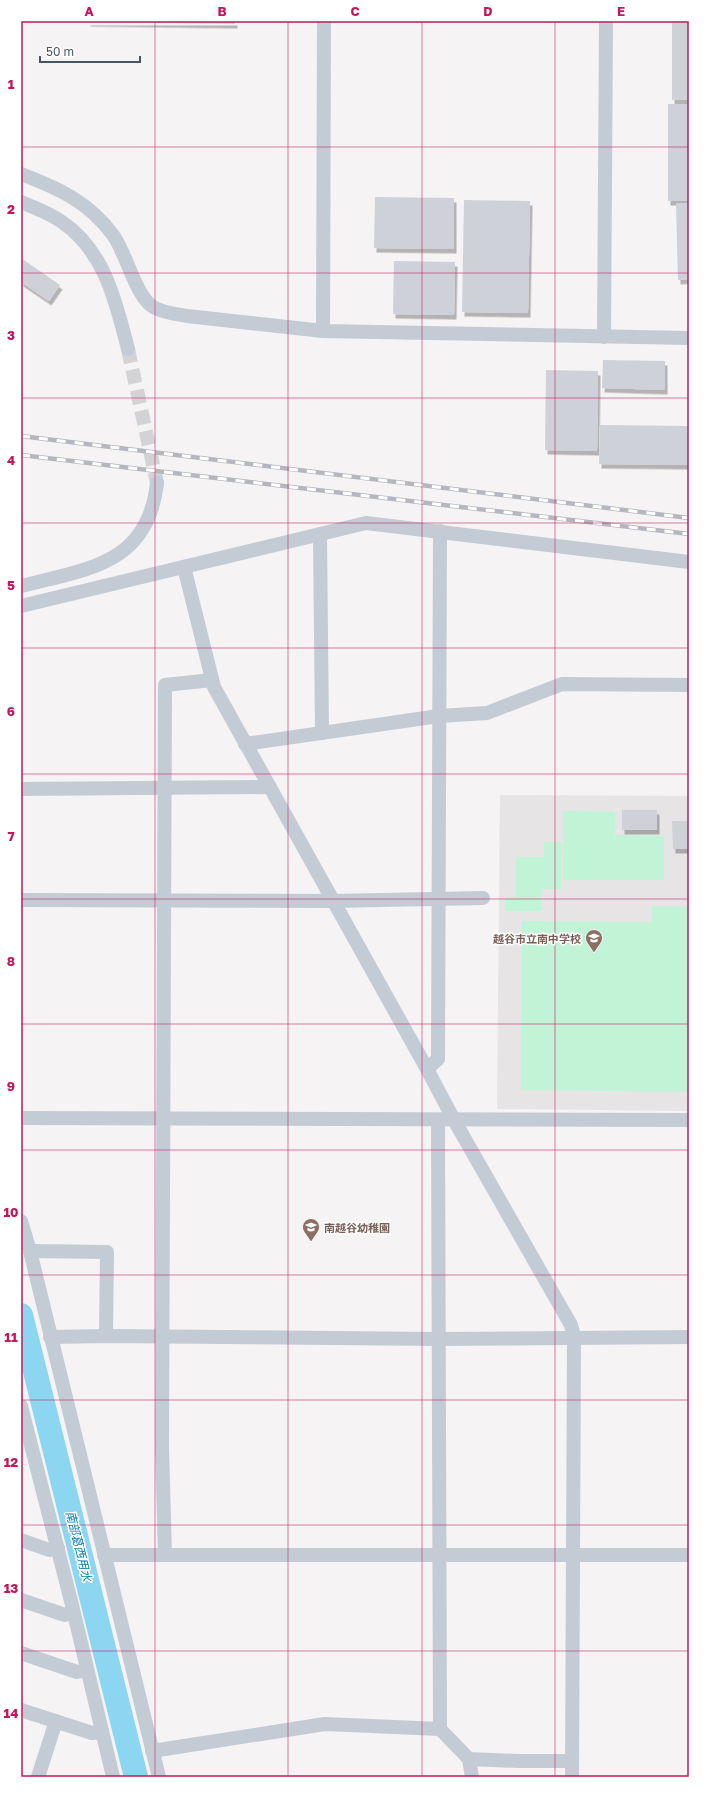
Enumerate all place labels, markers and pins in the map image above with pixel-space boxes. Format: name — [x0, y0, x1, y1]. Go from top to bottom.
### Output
school or university icon: 越谷市立南中学校 — [584, 928, 604, 953]
place label: 越谷市立南中学校 — [493, 932, 581, 945]
school or university icon: 南越谷幼稚園 — [301, 1217, 321, 1242]
place label: 南越谷幼稚園 — [324, 1221, 390, 1234]

